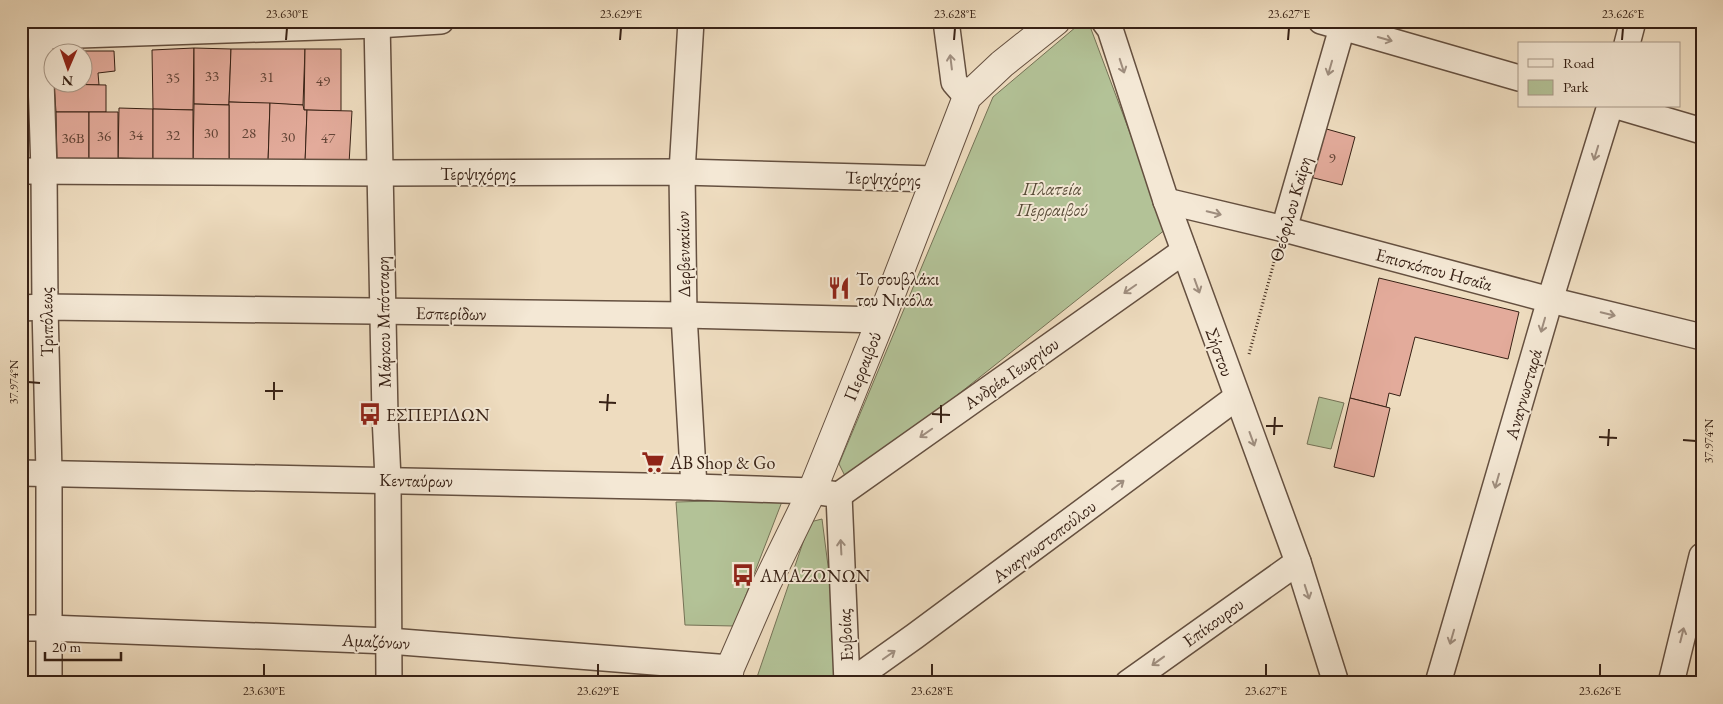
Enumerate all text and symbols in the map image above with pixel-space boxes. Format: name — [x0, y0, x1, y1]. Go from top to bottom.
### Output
text: 23.630°E — [266, 6, 308, 22]
text: 23.629°E — [600, 6, 642, 22]
text: 23.628°E — [934, 6, 976, 22]
text: 23.627°E — [1268, 6, 1310, 22]
text: 23.626°E — [1602, 6, 1644, 22]
one-way arrow — [1377, 35, 1393, 45]
north arrow — [42, 42, 92, 92]
legend — [1518, 42, 1680, 108]
text: Road — [1563, 53, 1595, 72]
one-way arrow — [946, 54, 956, 70]
one-way arrow — [1117, 58, 1127, 74]
one-way arrow — [1325, 60, 1335, 76]
house number: 33 — [205, 66, 219, 85]
house number: 31 — [260, 67, 274, 86]
house number: 35 — [166, 68, 180, 87]
house number: 49 — [316, 71, 330, 90]
text: N — [61, 72, 74, 90]
text: Park — [1563, 77, 1590, 96]
house number: 30 — [204, 123, 218, 142]
house number: 28 — [242, 123, 256, 142]
house number: 34 — [129, 125, 144, 144]
house number: 32 — [166, 125, 181, 144]
house number: 36 — [97, 126, 111, 145]
house number: 30 — [281, 127, 295, 146]
house number: 36Β — [61, 128, 85, 147]
house number: 47 — [321, 128, 336, 147]
one-way arrow — [1590, 144, 1600, 160]
house number: 9 — [1328, 148, 1336, 167]
street label: Θεόφιλου Καϊρη — [1264, 154, 1316, 264]
street label: Τερψιχόρης — [440, 162, 516, 185]
street label: Τερψιχόρης — [845, 165, 921, 191]
park label: Πλατεία Περραιβού — [1015, 177, 1088, 221]
one-way arrow — [1205, 209, 1221, 218]
street label: Δερβενακίων — [671, 211, 695, 297]
street label: Επισκόπου Ησαΐα — [1373, 242, 1496, 296]
street label: Μάρκου Μπότσαρη — [370, 256, 396, 388]
place label: Το σουβλάκι του Νικόλα — [856, 267, 939, 311]
restaurant icon: Το σουβλάκι του Νικόλα — [826, 275, 852, 301]
one-way arrow — [1193, 278, 1202, 293]
one-way arrow — [1123, 284, 1137, 294]
street label: Τριπόλεως — [34, 287, 58, 357]
street label: Εσπερίδων — [415, 301, 487, 325]
one-way arrow — [1600, 310, 1616, 319]
one-way arrow — [1537, 317, 1547, 333]
street label: Σήστου — [1201, 325, 1239, 379]
street label: Περραιβού — [838, 328, 886, 404]
street label: Ανδρέα Γεωργίου — [958, 332, 1063, 415]
street label: Αναγνωσταρά — [1499, 345, 1547, 443]
text: 37.974°N — [6, 359, 22, 404]
bus stop icon: ΕΣΠΕΡΙΔΩΝ — [357, 401, 383, 427]
place label: ΕΣΠΕΡΙΔΩΝ — [386, 403, 490, 426]
text: 37.974°N — [1701, 418, 1717, 463]
one-way arrow — [919, 428, 933, 438]
one-way arrow — [1248, 431, 1257, 446]
supermarket icon: AB Shop & Go — [640, 449, 666, 475]
place label: AB Shop & Go — [669, 451, 775, 474]
street label: Κενταύρων — [379, 468, 453, 492]
one-way arrow — [1492, 473, 1502, 489]
one-way arrow — [1111, 480, 1125, 490]
street label: Αναγνωστοπούλου — [987, 494, 1100, 588]
one-way arrow — [837, 539, 846, 555]
bus stop icon: ΑΜΑΖΩΝΩΝ — [730, 562, 756, 588]
place label: ΑΜΑΖΩΝΩΝ — [759, 564, 871, 587]
one-way arrow — [1303, 583, 1313, 599]
street label: Επίκουρου — [1178, 592, 1248, 652]
street label: Ευβοίας — [832, 608, 858, 662]
street label: Αμαζόνων — [340, 628, 411, 654]
one-way arrow — [1678, 628, 1687, 644]
scale bar — [45, 629, 121, 661]
one-way arrow — [1446, 629, 1456, 645]
text: 20 m — [52, 637, 81, 656]
one-way arrow — [882, 650, 896, 660]
one-way arrow — [1151, 656, 1165, 666]
text: 23.630°E — [243, 683, 285, 699]
text: 23.629°E — [577, 683, 619, 699]
text: 23.628°E — [911, 683, 953, 699]
text: 23.627°E — [1245, 683, 1287, 699]
text: 23.626°E — [1579, 683, 1621, 699]

